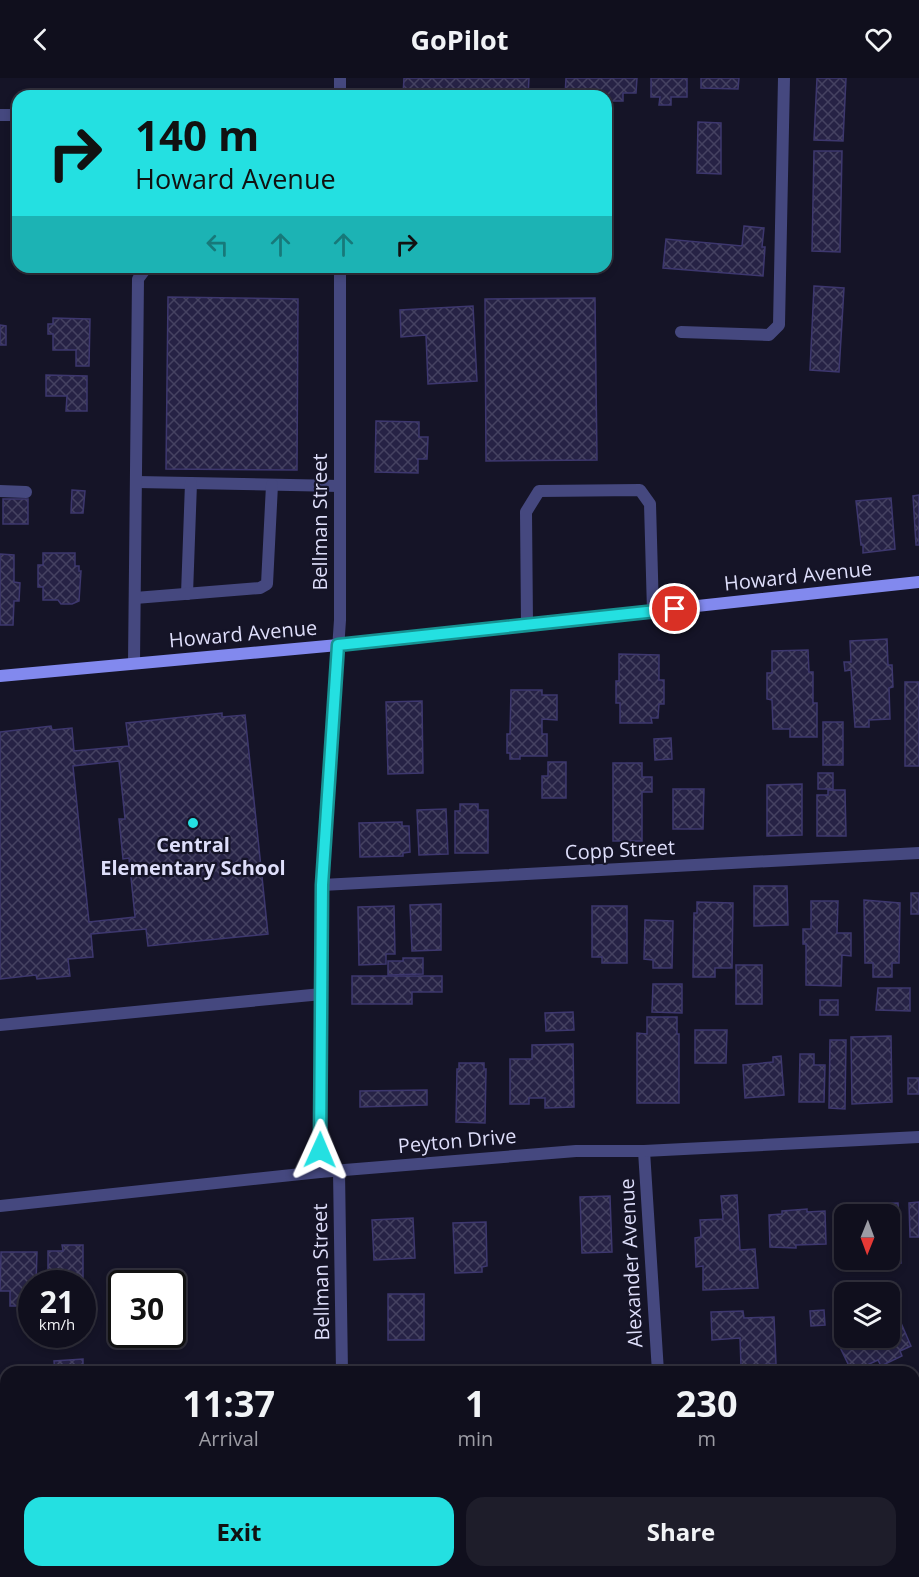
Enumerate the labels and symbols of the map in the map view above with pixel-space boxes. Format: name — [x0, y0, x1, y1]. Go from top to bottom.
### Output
street label: Bellman Street — [306, 453, 333, 591]
street label: Howard Avenue — [723, 554, 873, 597]
pin — [649, 583, 700, 634]
street label: Howard Avenue — [168, 614, 318, 653]
marker: Central Elementary School — [186, 816, 200, 830]
place label: Central Elementary School — [100, 831, 286, 881]
street label: Copp Street — [564, 833, 676, 866]
position arrow — [288, 1118, 352, 1182]
street label: Peyton Drive — [397, 1122, 517, 1159]
street label: Alexander Avenue — [613, 1178, 648, 1348]
street label: Bellman Street — [306, 1203, 335, 1341]
north arrow — [834, 1204, 900, 1270]
speed limit sign: 30 — [108, 1270, 186, 1348]

